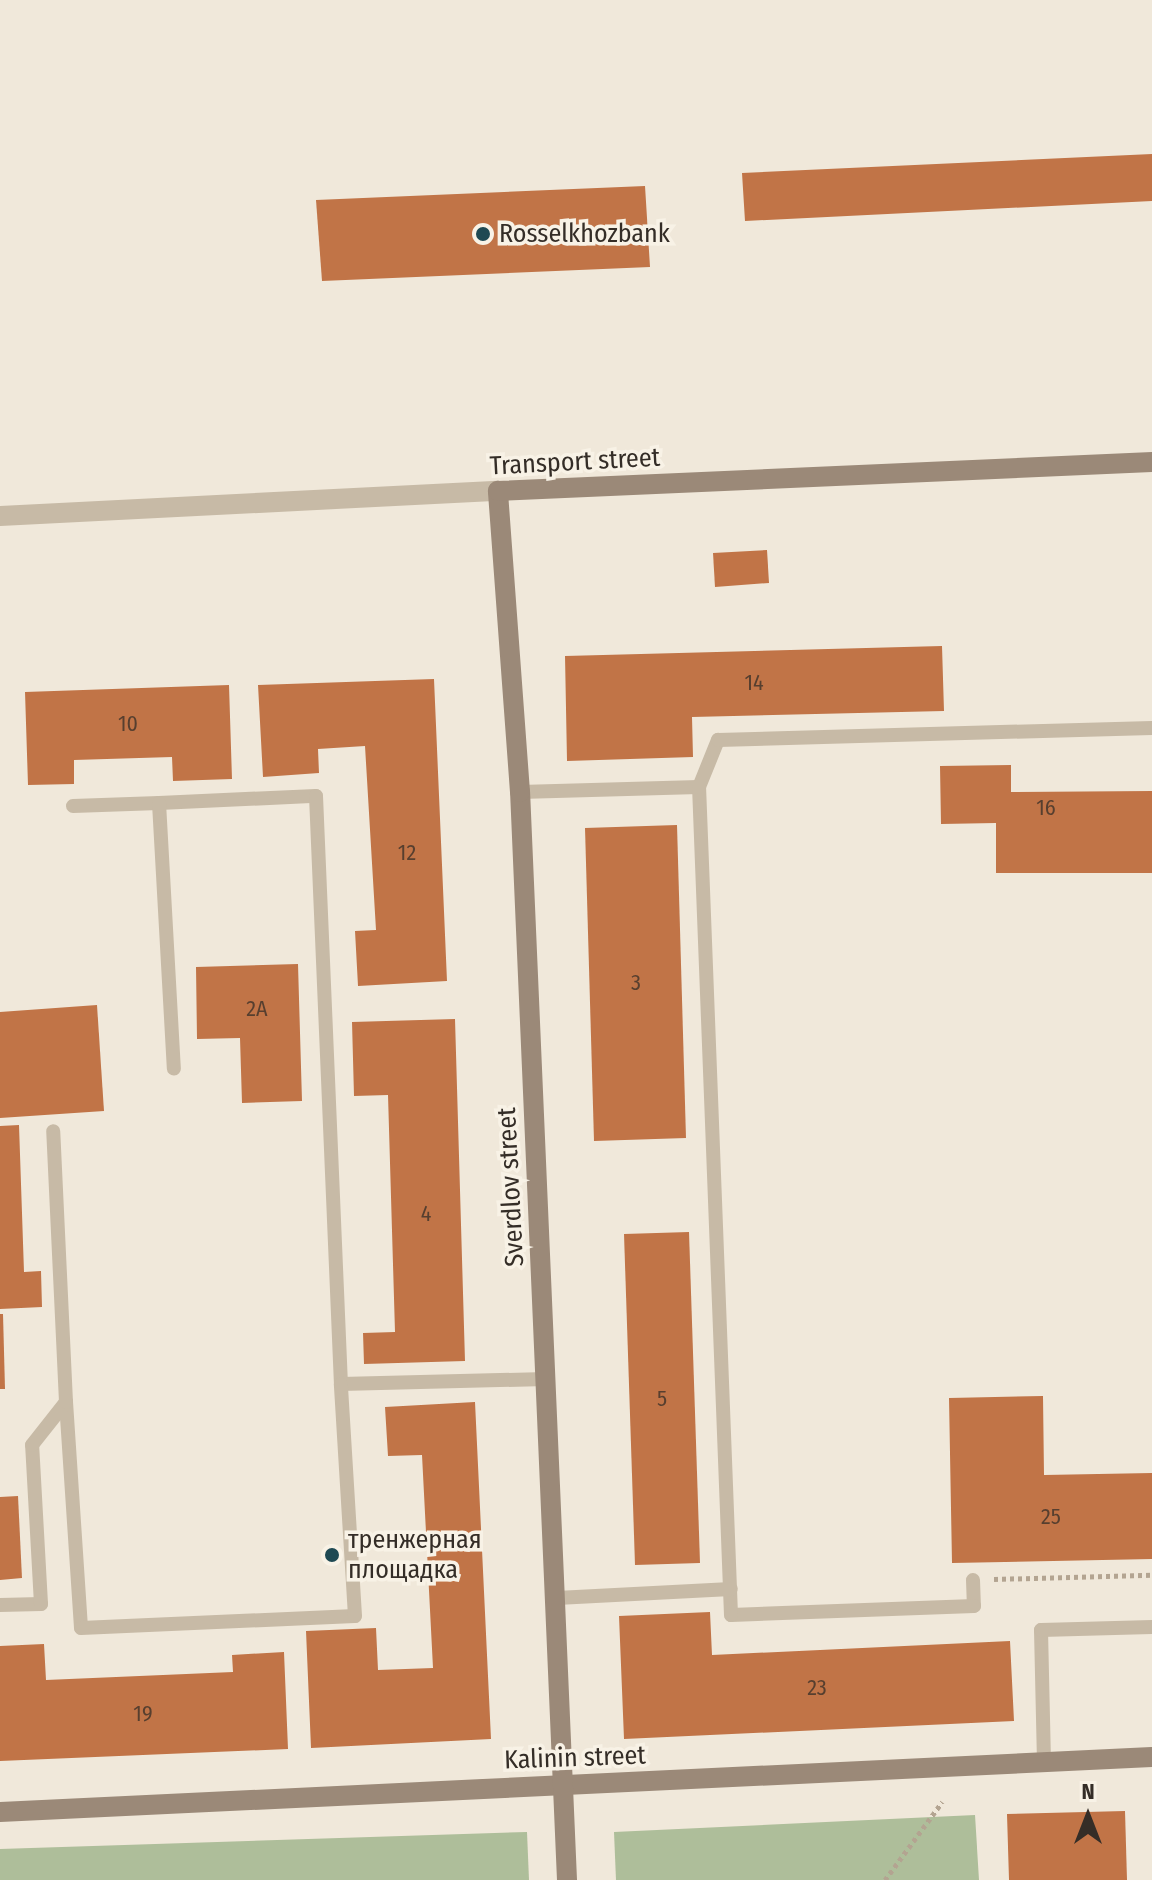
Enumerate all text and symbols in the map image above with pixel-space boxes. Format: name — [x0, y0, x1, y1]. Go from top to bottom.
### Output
place label: Rosselkhozbank — [499, 218, 670, 250]
marker: Rosselkhozbank — [474, 225, 492, 243]
street label: Transport street — [489, 442, 661, 482]
house number: 14 — [744, 670, 764, 696]
house number: 10 — [118, 711, 138, 737]
house number: 16 — [1036, 795, 1056, 821]
house number: 12 — [398, 840, 416, 866]
house number: 3 — [631, 970, 641, 996]
house number: 2А — [246, 996, 268, 1022]
street label: Sverdlov street — [491, 1107, 531, 1267]
house number: 4 — [421, 1201, 431, 1227]
house number: 5 — [657, 1386, 667, 1412]
house number: 25 — [1041, 1504, 1061, 1530]
place label: тренжерная площадка — [348, 1524, 482, 1586]
marker: тренжерная площадка — [323, 1546, 341, 1564]
house number: 23 — [807, 1675, 827, 1701]
house number: 19 — [133, 1701, 153, 1727]
street label: Kalinin street — [504, 1740, 646, 1776]
north arrow — [1048, 1776, 1128, 1856]
text: N — [1081, 1778, 1095, 1805]

